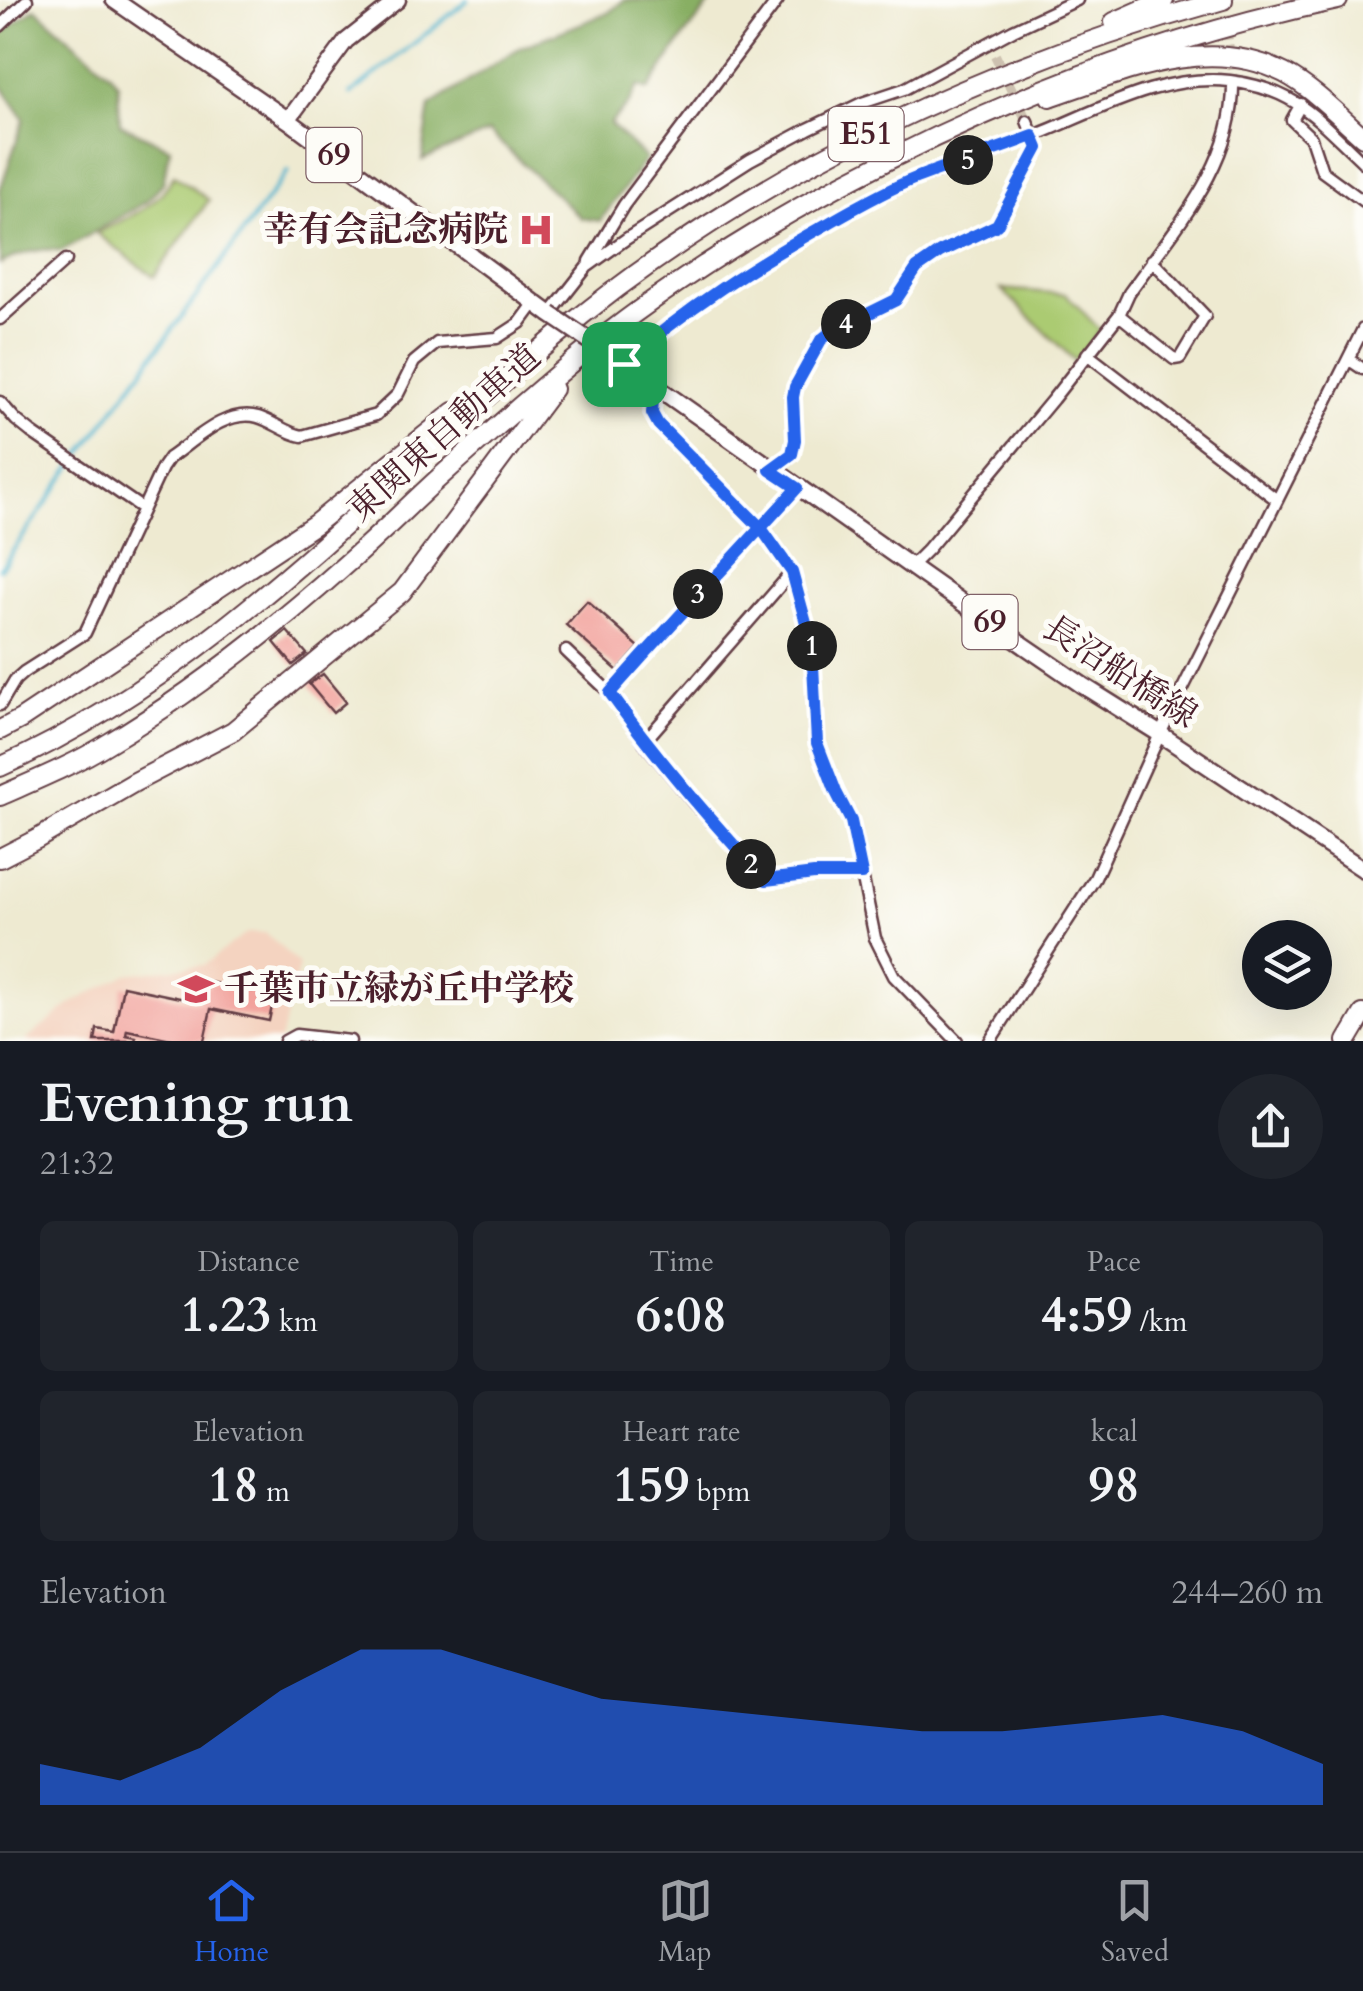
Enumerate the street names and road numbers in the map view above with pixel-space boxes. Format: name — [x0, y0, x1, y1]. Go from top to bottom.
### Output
road number: E51 — [828, 107, 904, 161]
road number: 69 — [306, 128, 362, 182]
street label: 東関東自動車道 — [337, 333, 551, 533]
road number: 69 — [962, 595, 1018, 649]
street label: 長沼船橋線 — [1034, 604, 1206, 740]

